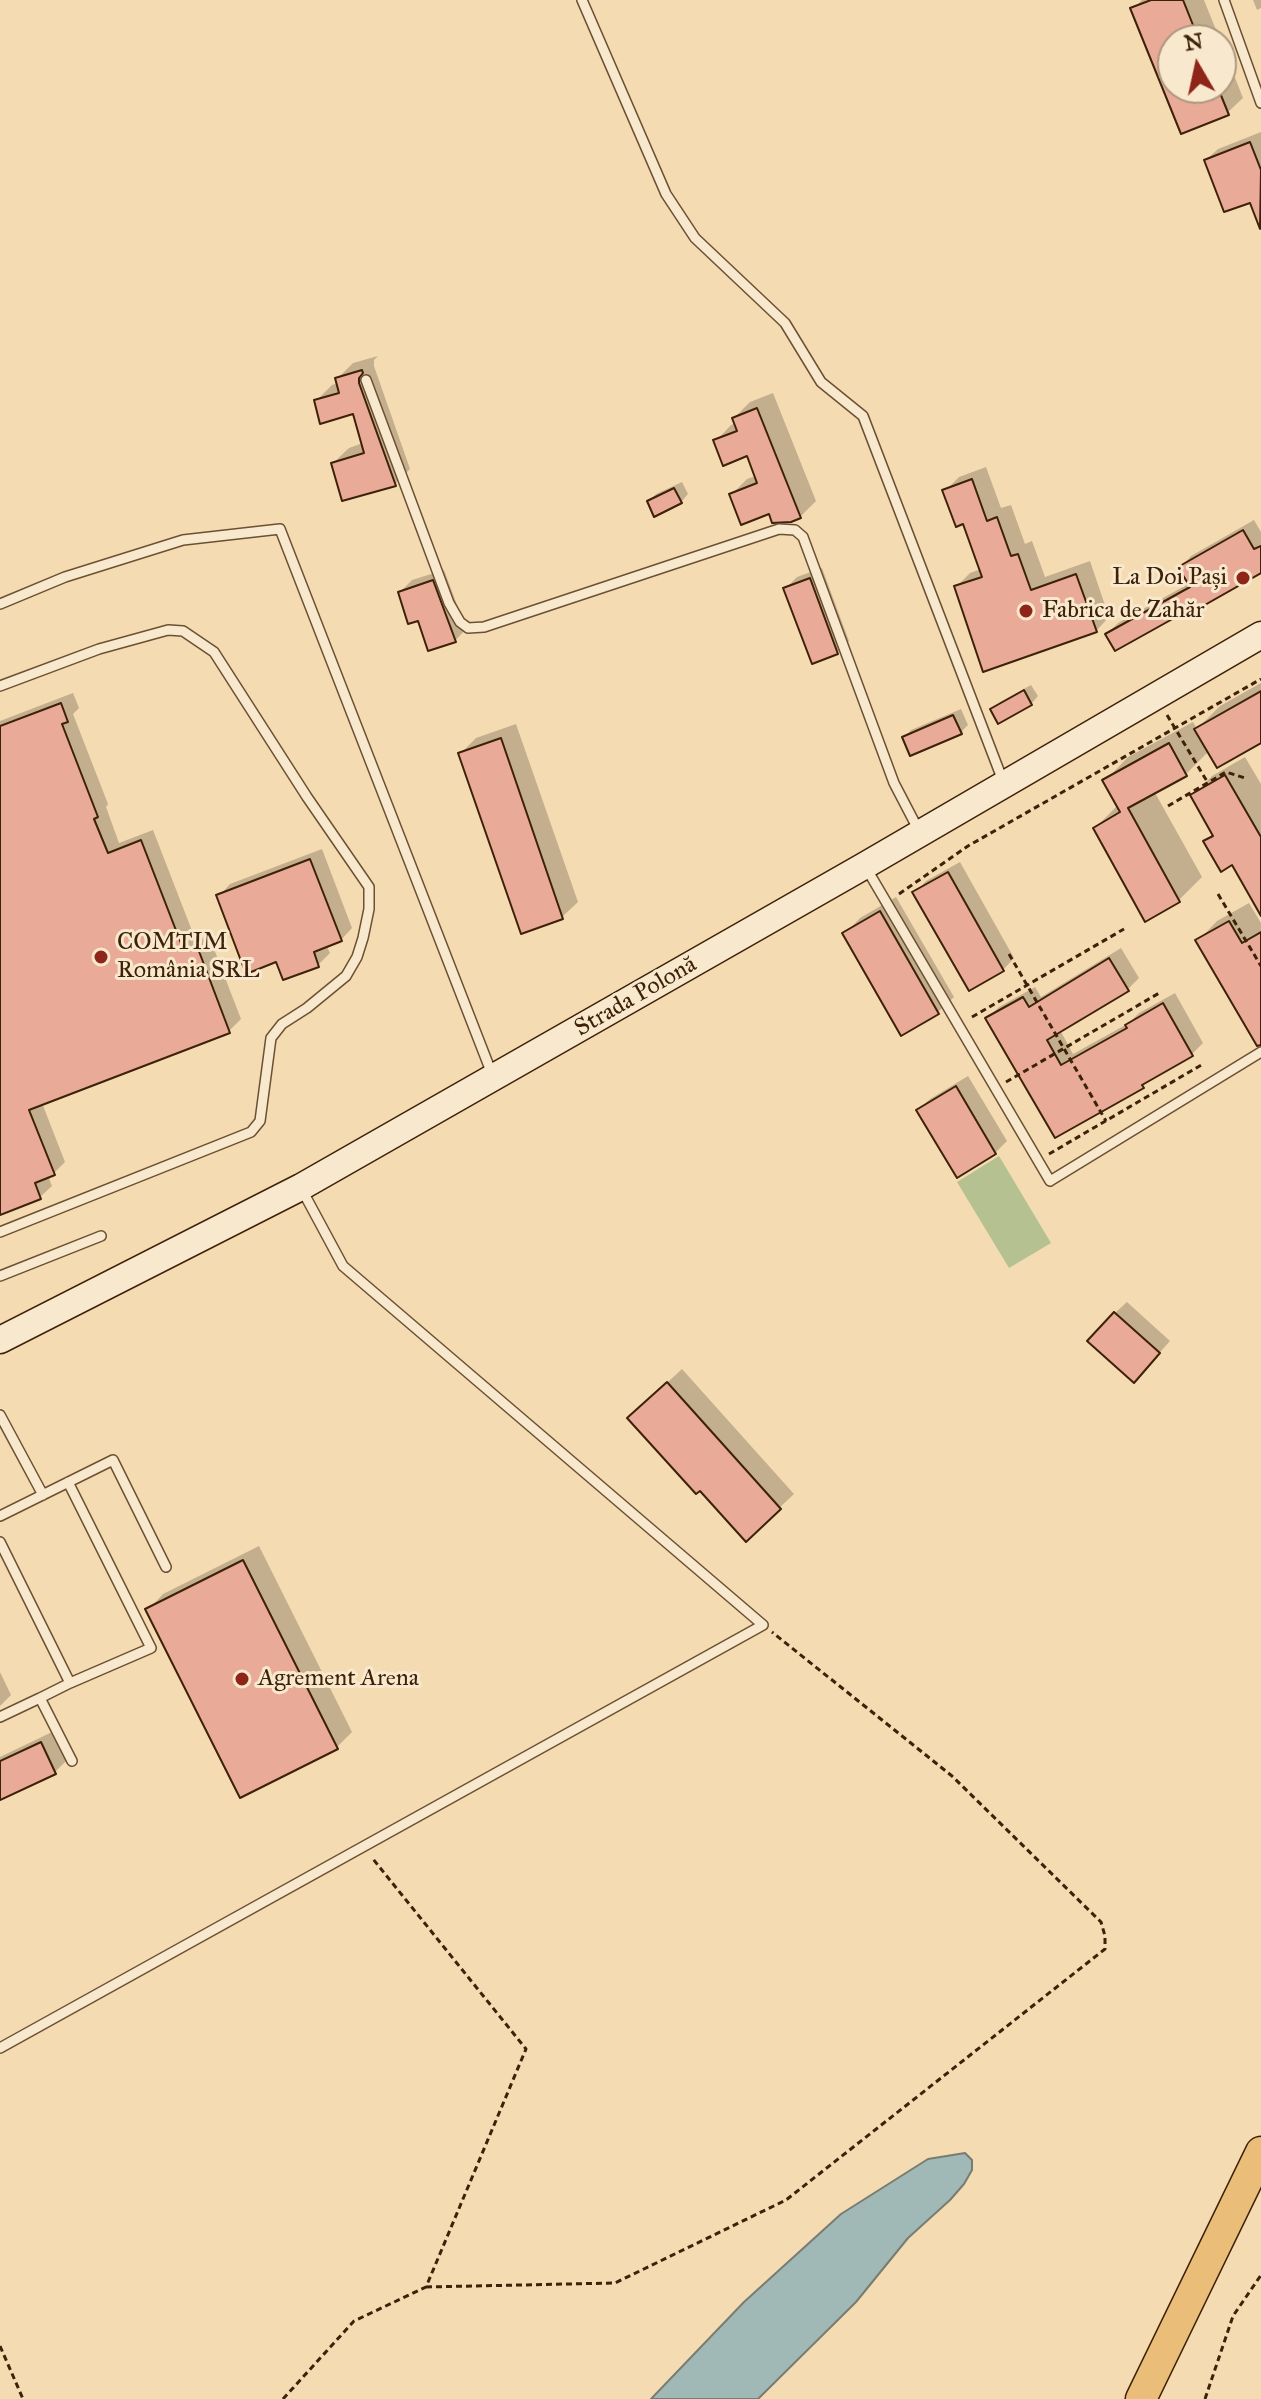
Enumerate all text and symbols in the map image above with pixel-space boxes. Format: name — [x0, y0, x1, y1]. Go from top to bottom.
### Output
north arrow — [1157, 24, 1237, 104]
text: N — [1182, 27, 1205, 57]
place label: La Doi Pași — [1112, 564, 1227, 592]
marker: La Doi Pași — [1234, 569, 1252, 587]
place label: Fabrica de Zahăr — [1042, 597, 1205, 625]
marker: Fabrica de Zahăr — [1017, 602, 1035, 620]
place label: COMTIM România SRL — [117, 929, 259, 985]
marker: COMTIM România SRL — [92, 948, 110, 966]
street label: Strada Polonă — [570, 951, 702, 1043]
place label: Agrement Arena — [258, 1665, 419, 1693]
marker: Agrement Arena — [233, 1670, 251, 1688]

